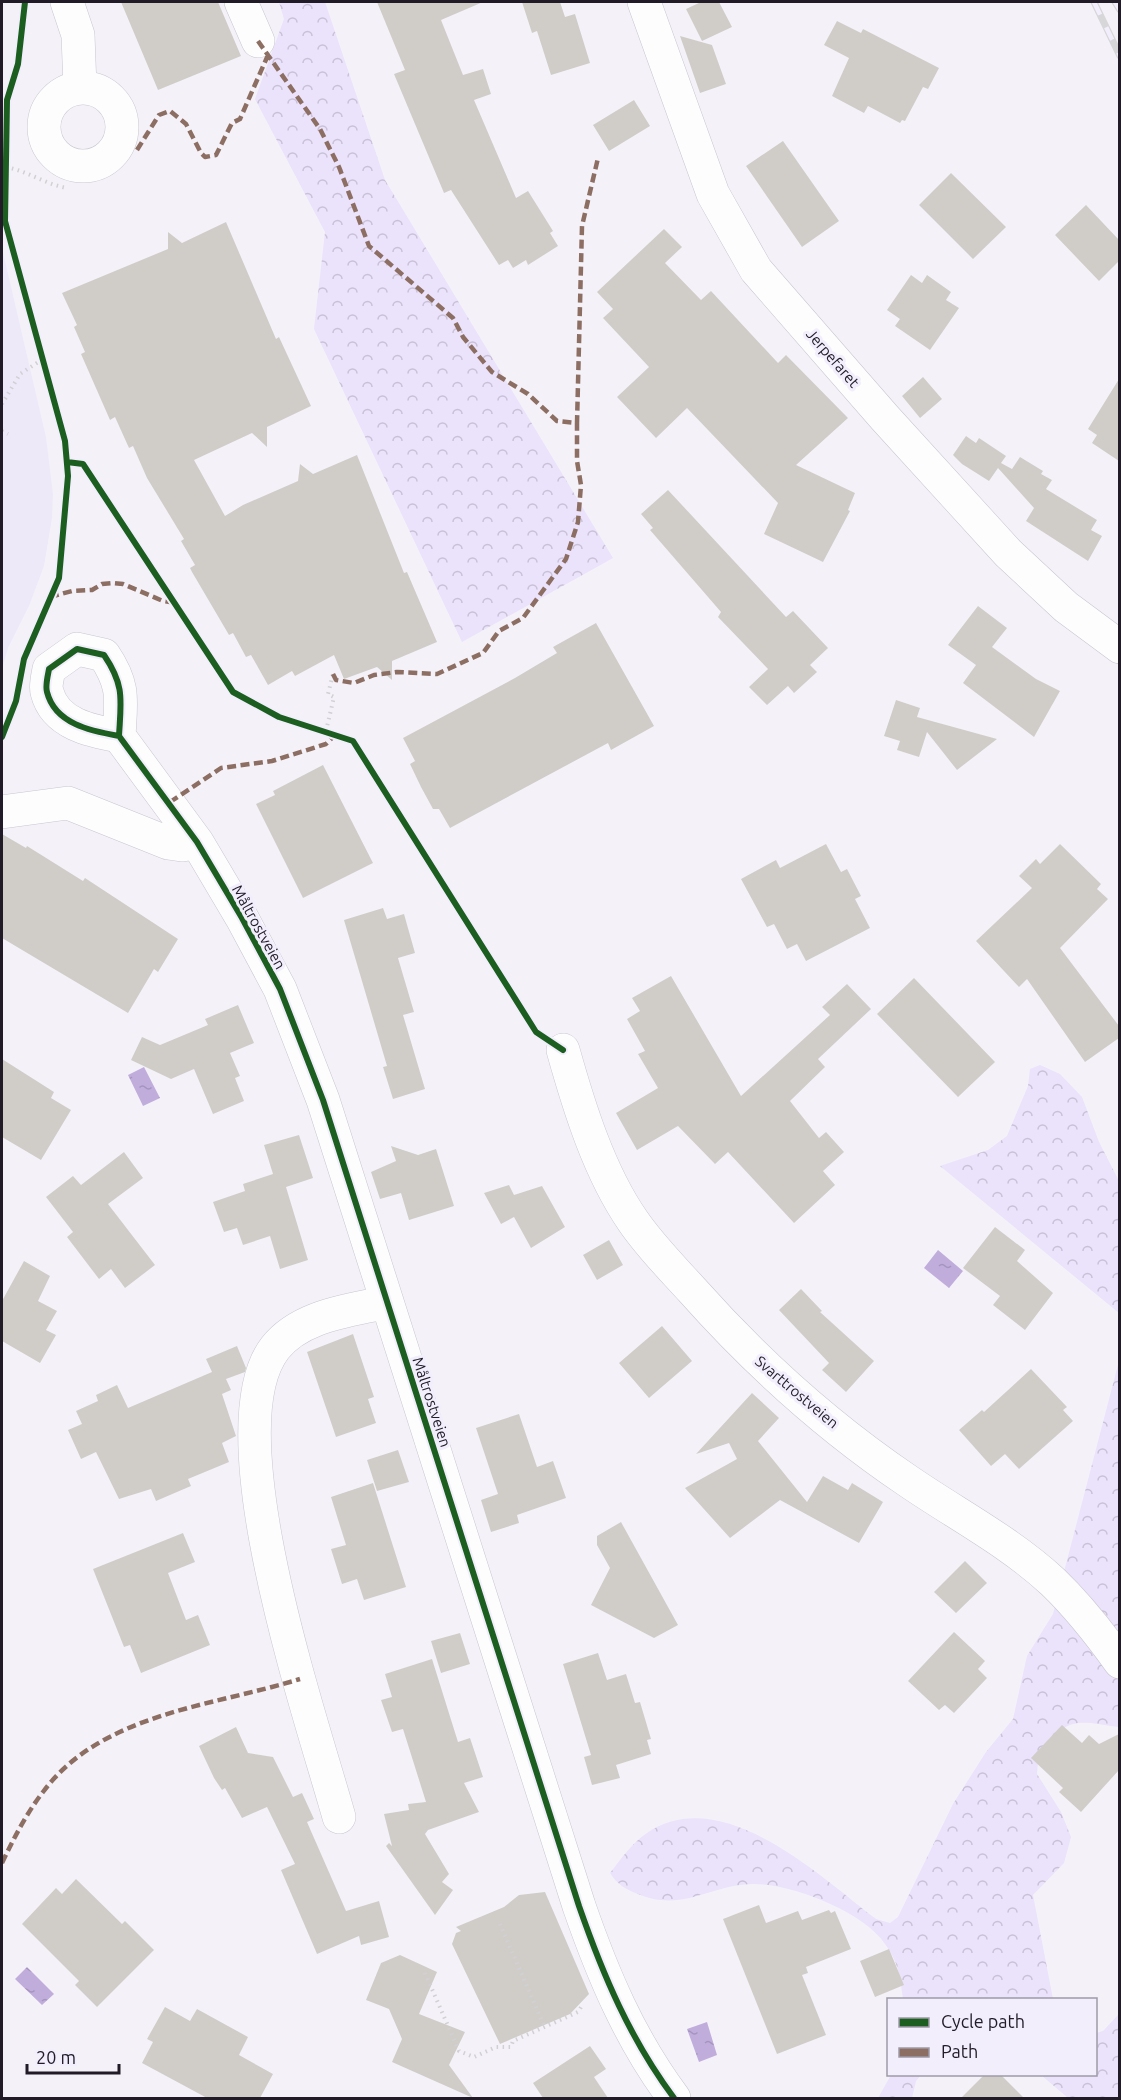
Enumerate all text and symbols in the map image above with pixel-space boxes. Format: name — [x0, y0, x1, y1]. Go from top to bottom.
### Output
street label: Jerpefaret — [803, 325, 863, 391]
street label: Måltrostveien — [229, 882, 289, 972]
street label: Svarttrostveien — [752, 1352, 842, 1432]
street label: Måltrostveien — [409, 1355, 455, 1449]
legend — [887, 1998, 1097, 2076]
text: Cycle path — [941, 2011, 1025, 2031]
scale bar — [27, 2037, 118, 2075]
text: Path — [941, 2041, 978, 2061]
text: 20 m — [36, 2047, 76, 2067]

